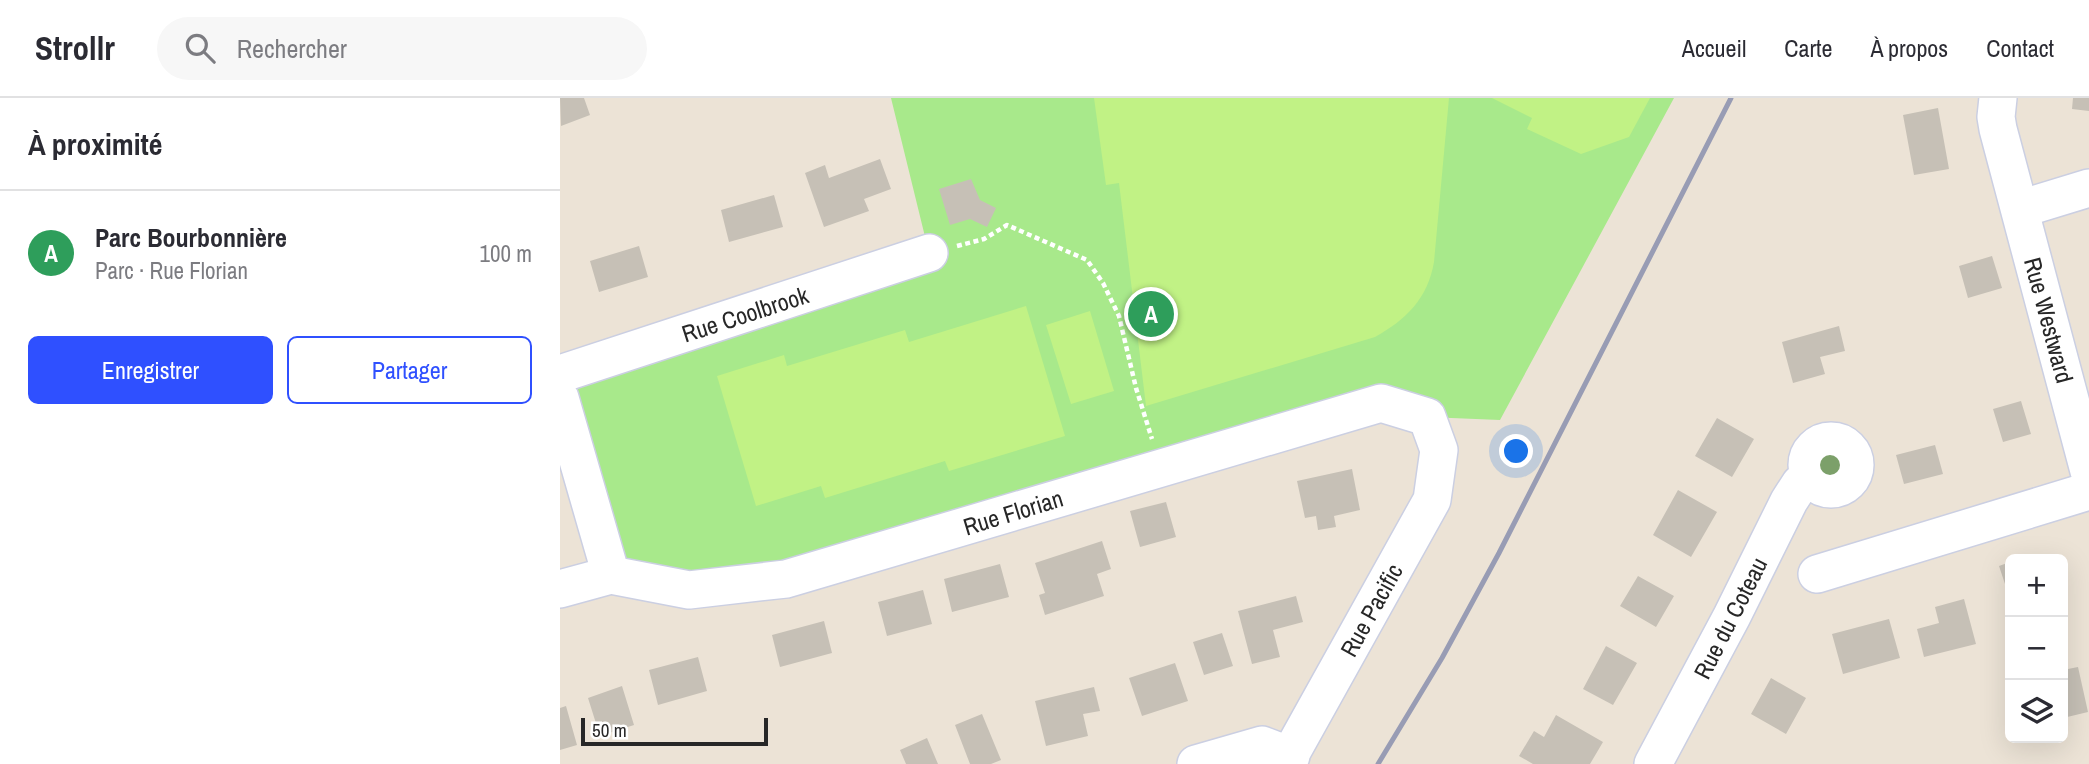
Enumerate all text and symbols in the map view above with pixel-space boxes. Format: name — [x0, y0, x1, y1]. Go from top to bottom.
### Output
search box — [157, 17, 647, 80]
text: Strollr — [35, 26, 115, 70]
icon: search — [181, 29, 219, 67]
text: Rechercher — [237, 31, 347, 66]
text: Accueil — [1682, 32, 1746, 64]
text: Carte — [1784, 32, 1832, 64]
text: À propos — [1870, 32, 1948, 64]
text: Contact — [1986, 32, 2054, 64]
text: À proximité — [28, 124, 162, 164]
text: Parc Bourbonnière — [95, 220, 287, 255]
text: A — [44, 238, 58, 269]
text: 100 m — [480, 238, 532, 269]
street label: Rue Westward — [2017, 254, 2081, 386]
text: Parc · Rue Florian — [95, 255, 248, 286]
street label: Rue Coolbrook — [678, 278, 813, 349]
pin: A — [1128, 288, 1174, 340]
button: Enregistrer — [28, 336, 273, 404]
button: Partager — [287, 336, 532, 404]
your location — [1499, 434, 1533, 468]
street label: Rue Florian — [959, 482, 1067, 542]
street label: Rue du Coteau — [1686, 552, 1774, 684]
map controls — [2005, 554, 2068, 743]
button: + — [2005, 554, 2068, 617]
street label: Rue Pacific — [1332, 558, 1410, 662]
button: − — [2005, 617, 2068, 680]
button: layers — [2005, 680, 2068, 743]
scale bar — [581, 715, 768, 747]
text: 50 m — [592, 717, 627, 743]

